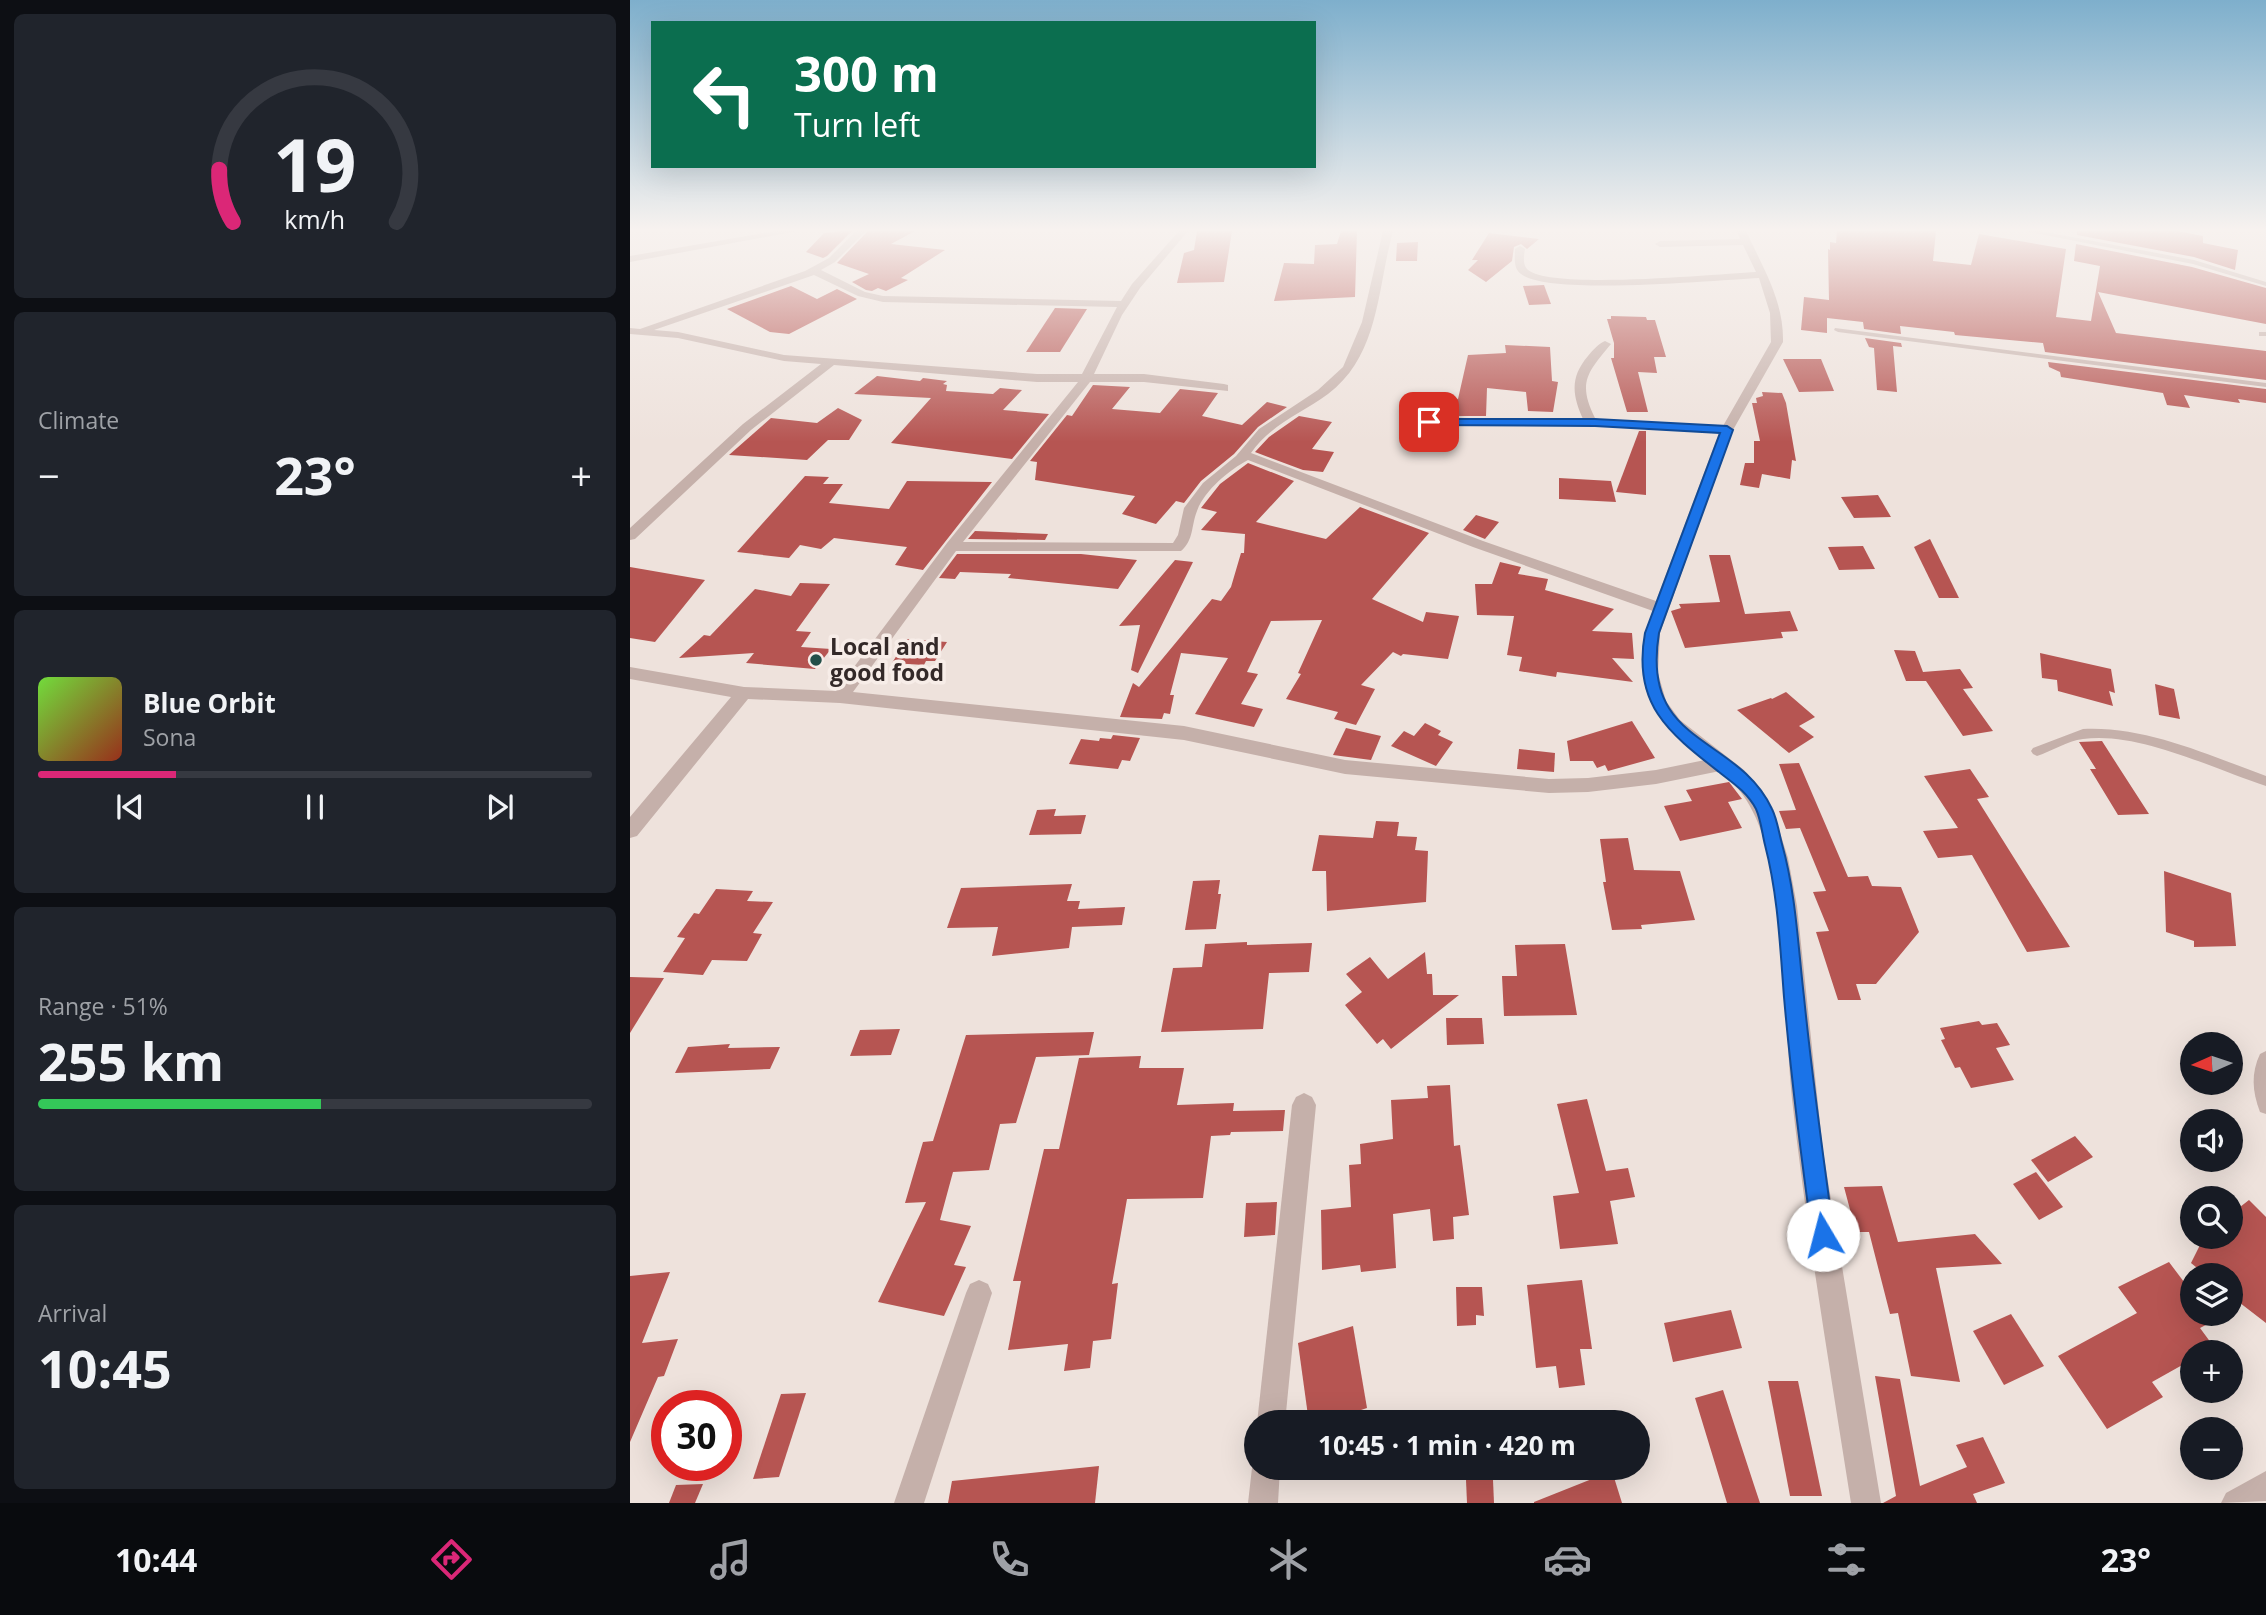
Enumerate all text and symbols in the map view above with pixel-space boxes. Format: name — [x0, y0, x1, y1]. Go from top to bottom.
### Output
text: 300 m — [794, 40, 939, 106]
icon: left — [679, 49, 770, 140]
text: Turn left — [794, 103, 920, 146]
text: 19 — [273, 114, 357, 213]
text: km/h — [285, 202, 345, 236]
pin — [1399, 392, 1459, 452]
icon: arrive — [1410, 403, 1448, 441]
text: Climate — [38, 404, 119, 436]
text: 23° — [274, 439, 356, 510]
text: − — [38, 449, 60, 501]
text: + — [570, 449, 592, 501]
place label: Local and good food — [830, 630, 944, 688]
marker: Local and good food — [808, 652, 824, 668]
text: Blue Orbit — [143, 685, 276, 721]
text: Sona — [143, 721, 196, 753]
icon: previous — [111, 788, 149, 826]
icon: pause — [296, 788, 334, 826]
icon: next — [481, 788, 519, 826]
text: Range · 51% — [38, 990, 168, 1022]
text: 255 km — [38, 1025, 224, 1096]
north arrow — [2180, 1032, 2244, 1096]
map controls — [2180, 1032, 2243, 1480]
button: sound — [2180, 1109, 2243, 1172]
button: search — [2180, 1186, 2243, 1249]
position arrow — [1786, 1198, 1860, 1272]
button: layers — [2180, 1263, 2243, 1326]
text: Arrival — [38, 1297, 107, 1329]
text: 10:45 — [38, 1332, 172, 1403]
button: + — [2180, 1340, 2243, 1403]
speed limit sign: 30 — [651, 1390, 742, 1481]
button: − — [2180, 1417, 2243, 1480]
text: 10:45 · 1 min · 420 m — [1318, 1427, 1576, 1463]
icon: directions — [427, 1535, 476, 1584]
icon: music — [706, 1535, 755, 1584]
icon: phone — [985, 1535, 1034, 1584]
icon: climate — [1264, 1535, 1313, 1584]
icon: car — [1543, 1535, 1592, 1584]
icon: filters — [1822, 1535, 1871, 1584]
text: 10:44 — [115, 1538, 197, 1581]
text: 23° — [2101, 1538, 2151, 1581]

